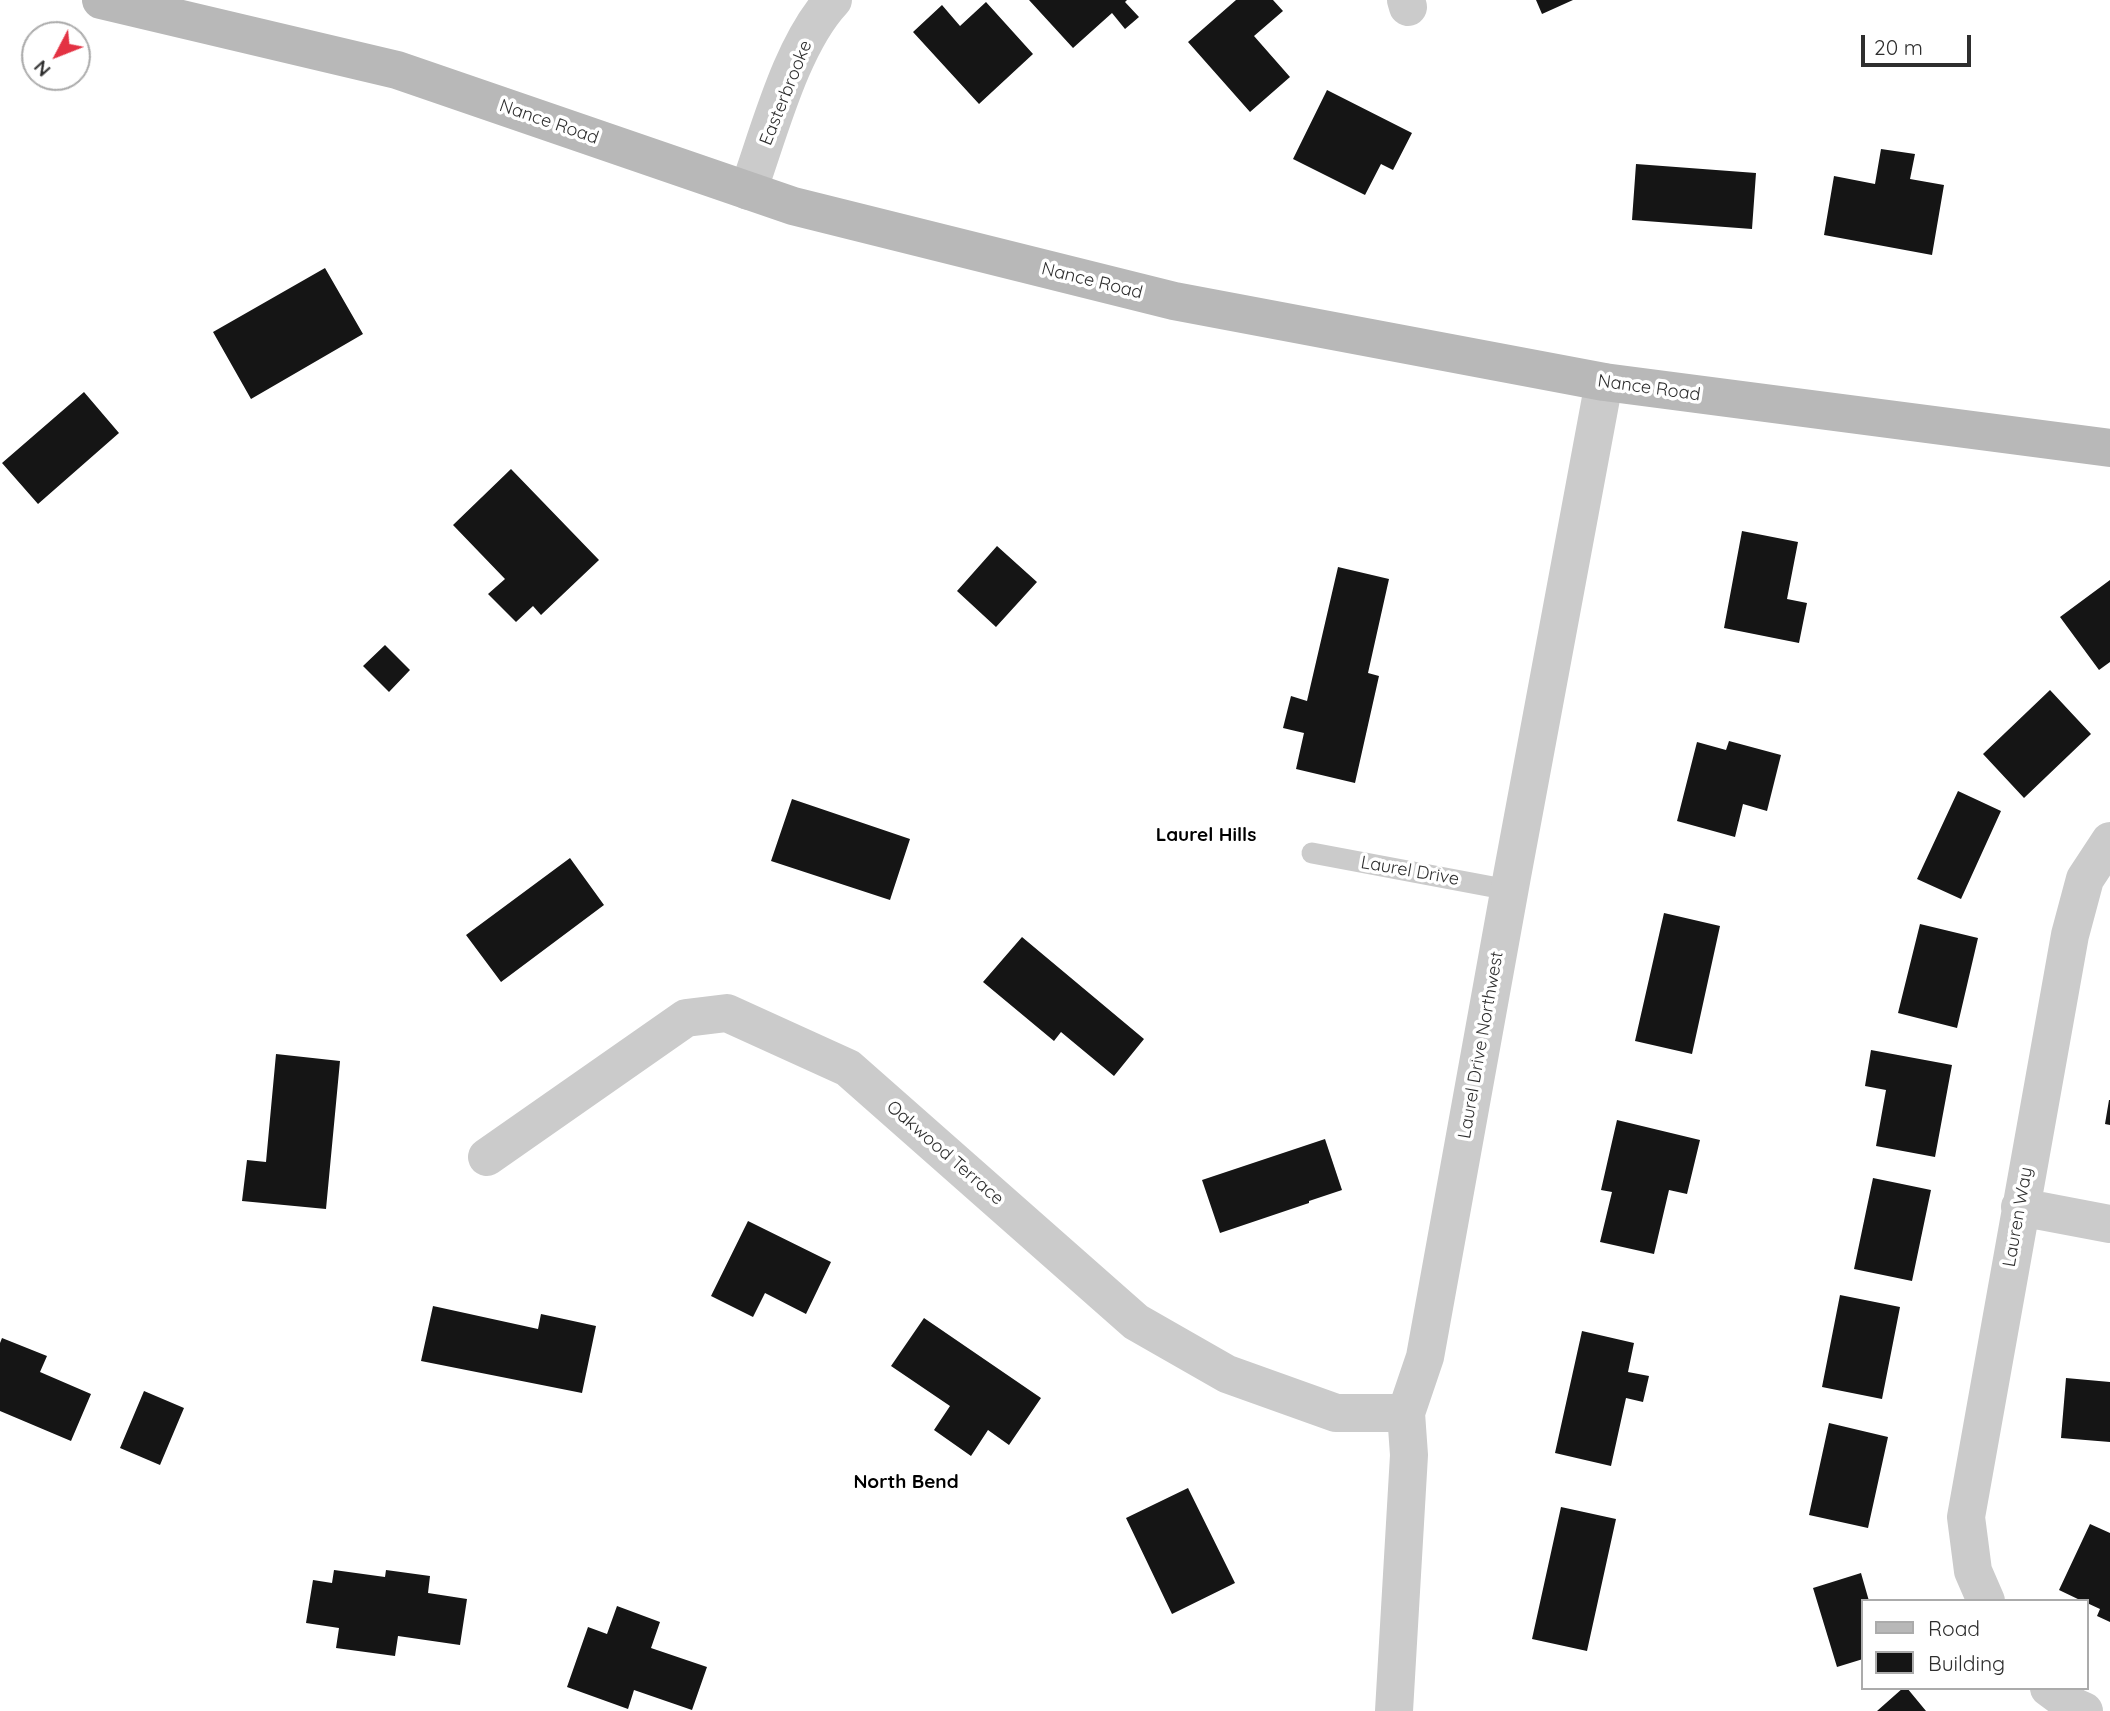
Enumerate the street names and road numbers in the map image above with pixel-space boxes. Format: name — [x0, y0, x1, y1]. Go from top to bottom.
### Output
street label: Easterbrooke — [755, 37, 817, 149]
street label: Nance Road — [497, 95, 601, 149]
street label: Nance Road — [1039, 258, 1145, 304]
street label: Nance Road — [1596, 370, 1702, 406]
street label: Laurel Drive — [1359, 852, 1461, 890]
street label: Laurel Drive Northwest — [1454, 950, 1508, 1140]
street label: Oakwood Terrace — [882, 1096, 1008, 1210]
street label: Lauren Way — [1999, 1165, 2037, 1269]

